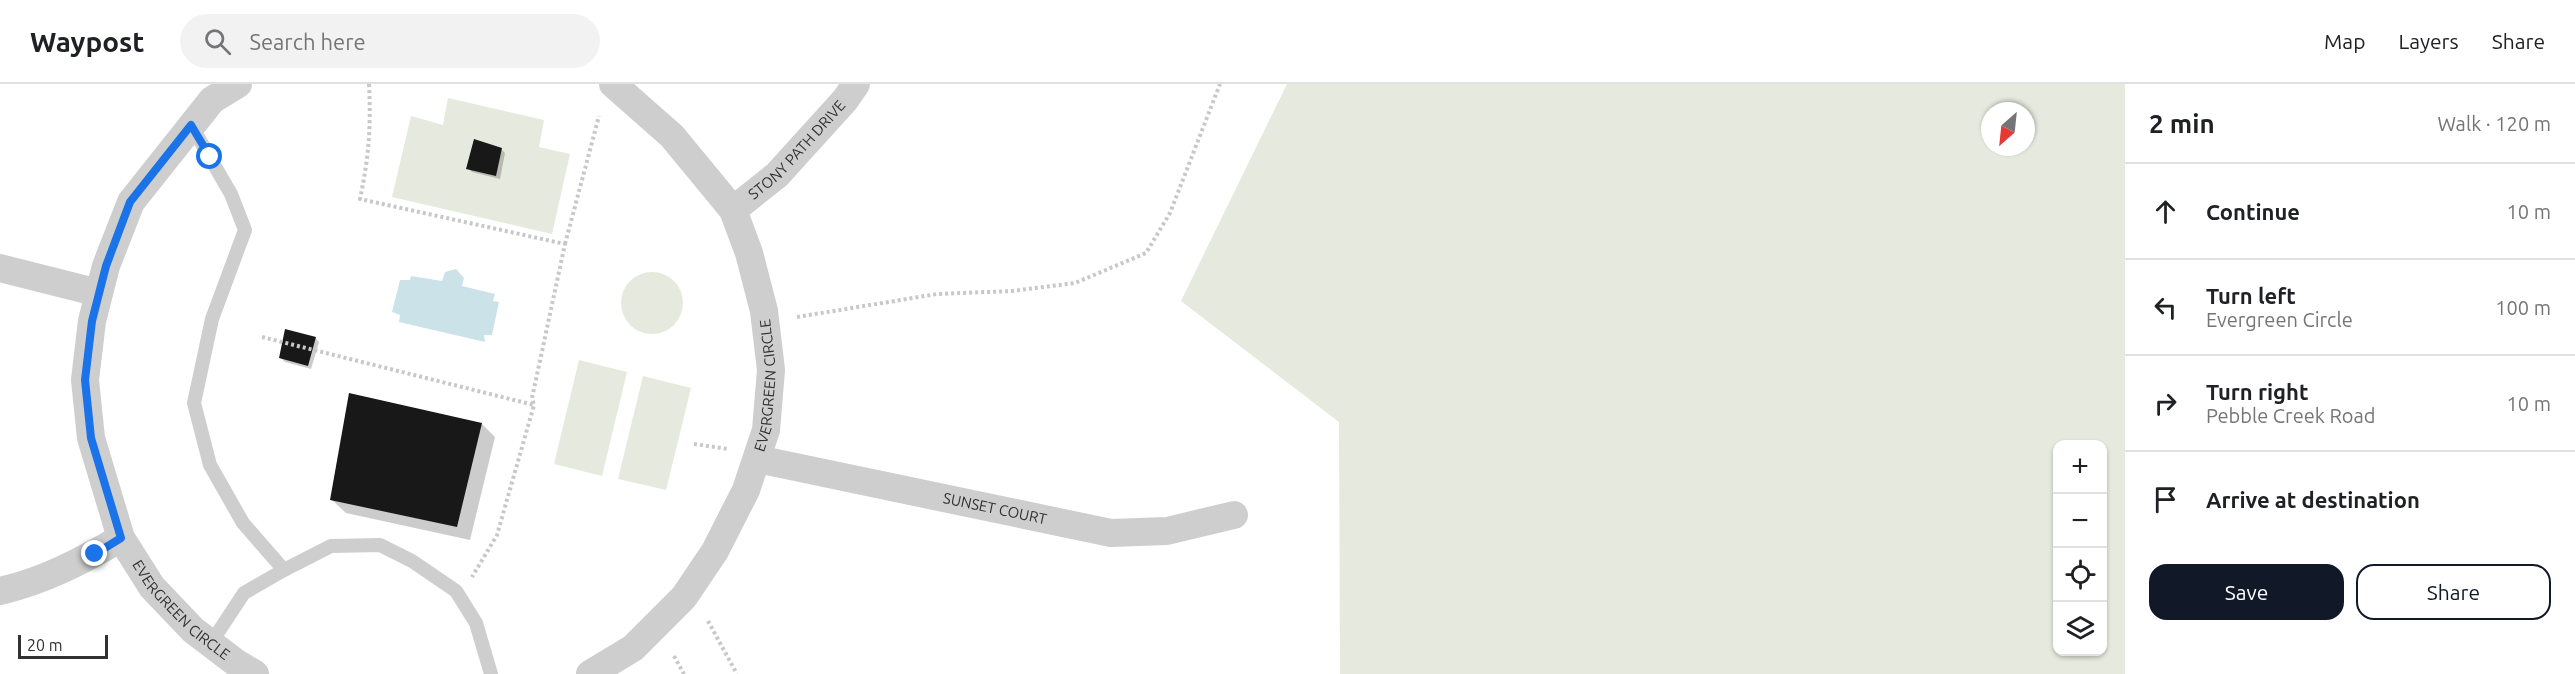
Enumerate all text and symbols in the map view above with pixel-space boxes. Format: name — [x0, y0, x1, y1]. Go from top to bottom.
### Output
search box — [180, 14, 600, 68]
icon: search — [201, 25, 234, 58]
text: Waypost — [30, 26, 144, 57]
text: Search here — [249, 29, 366, 54]
text: Map — [2324, 29, 2365, 53]
text: Layers — [2398, 29, 2459, 53]
text: Share — [2492, 29, 2545, 53]
street label: STONY PATH DRIVE — [745, 97, 849, 202]
north arrow — [1981, 102, 2035, 156]
text: 2 min — [2149, 109, 2215, 138]
text: Walk · 120 m — [2438, 112, 2551, 135]
route start — [196, 143, 222, 169]
icon: ahead — [2149, 195, 2182, 228]
text: Continue — [2206, 199, 2300, 224]
text: 10 m — [2507, 200, 2551, 223]
text: Turn left — [2206, 283, 2296, 308]
icon: left — [2149, 291, 2182, 324]
text: 100 m — [2495, 296, 2551, 319]
text: Evergreen Circle — [2206, 308, 2353, 331]
street label: EVERGREEN CIRCLE — [750, 318, 779, 454]
text: Turn right — [2206, 379, 2308, 404]
icon: right — [2149, 387, 2182, 420]
text: 10 m — [2507, 392, 2551, 415]
text: Pebble Creek Road — [2206, 404, 2376, 427]
map controls — [2053, 440, 2107, 656]
button: + — [2053, 440, 2107, 494]
icon: arrive — [2149, 483, 2182, 516]
text: Arrive at destination — [2206, 487, 2420, 512]
street label: SUNSET COURT — [942, 489, 1049, 527]
button: − — [2053, 494, 2107, 548]
route end — [81, 540, 107, 566]
button: locate — [2053, 548, 2107, 602]
street label: EVERGREEN CIRCLE — [129, 557, 233, 663]
button: Save — [2149, 564, 2344, 620]
button: Share — [2356, 564, 2551, 620]
button: layers — [2053, 602, 2107, 656]
scale bar — [18, 632, 108, 660]
text: 20 m — [27, 636, 63, 654]

